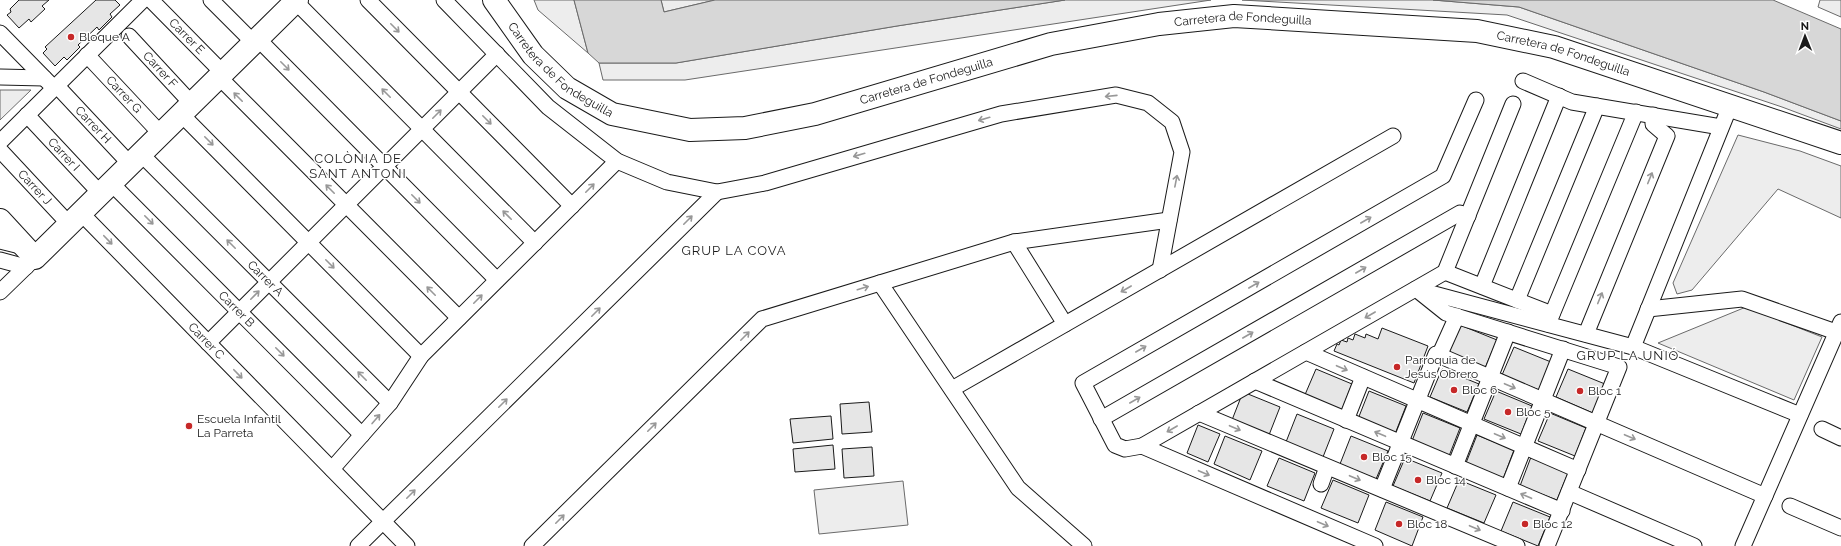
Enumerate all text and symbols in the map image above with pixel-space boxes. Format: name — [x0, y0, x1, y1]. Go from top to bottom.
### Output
street label: Carretera de Fondeguilla — [1173, 9, 1312, 29]
street label: Carrer E — [166, 16, 207, 57]
north arrow — [1785, 16, 1825, 56]
street label: Carretera de Fondeguilla — [505, 20, 616, 120]
text: N — [1801, 20, 1809, 33]
one-way arrow — [391, 23, 400, 33]
street label: Carretera de Fondeguilla — [1495, 28, 1632, 79]
place label: Bloque A — [79, 30, 130, 44]
marker: Bloque A — [66, 32, 76, 42]
street label: Carrer F — [140, 49, 180, 91]
street label: Carretera de Fondeguilla — [858, 55, 995, 107]
one-way arrow — [280, 61, 290, 71]
street label: Carrer G — [103, 73, 145, 116]
one-way arrow — [381, 88, 391, 98]
one-way arrow — [233, 92, 243, 102]
one-way arrow — [1105, 92, 1118, 100]
street label: Carrer H — [72, 103, 114, 146]
one-way arrow — [432, 109, 441, 119]
one-way arrow — [482, 115, 492, 125]
one-way arrow — [977, 116, 990, 123]
street label: Carrer I — [45, 135, 83, 174]
one-way arrow — [204, 136, 214, 146]
district label: COLÒNIA DE SANT ANTONI — [309, 151, 407, 181]
one-way arrow — [852, 152, 865, 160]
street label: Carrer J — [15, 167, 54, 208]
one-way arrow — [1646, 173, 1654, 185]
one-way arrow — [1172, 175, 1180, 188]
one-way arrow — [585, 183, 595, 193]
one-way arrow — [325, 184, 335, 194]
one-way arrow — [411, 194, 421, 204]
one-way arrow — [502, 210, 512, 220]
one-way arrow — [144, 215, 154, 225]
one-way arrow — [683, 215, 693, 225]
one-way arrow — [1360, 216, 1372, 224]
one-way arrow — [103, 235, 113, 245]
one-way arrow — [226, 239, 236, 249]
district label: GRUP LA COVA — [681, 243, 787, 258]
street label: Carrer A — [245, 258, 286, 299]
one-way arrow — [325, 259, 335, 269]
one-way arrow — [1355, 266, 1367, 274]
one-way arrow — [1248, 280, 1260, 288]
one-way arrow — [856, 284, 869, 291]
one-way arrow — [427, 286, 436, 296]
one-way arrow — [1120, 286, 1132, 294]
street label: Carrer B — [216, 288, 257, 330]
one-way arrow — [250, 290, 260, 300]
one-way arrow — [1597, 293, 1605, 305]
one-way arrow — [473, 294, 483, 304]
one-way arrow — [591, 307, 601, 317]
one-way arrow — [1364, 312, 1376, 320]
street label: Carrer C — [185, 320, 227, 362]
one-way arrow — [740, 331, 750, 341]
one-way arrow — [1242, 331, 1254, 339]
one-way arrow — [1135, 345, 1147, 353]
one-way arrow — [275, 347, 284, 357]
district label: GRUP LA UNIÓ — [1577, 348, 1679, 363]
place label: Parroquia de Jesús Obrero — [1405, 353, 1478, 381]
marker: Parroquia de Jesús Obrero — [1392, 362, 1402, 372]
one-way arrow — [1335, 365, 1347, 372]
one-way arrow — [233, 369, 243, 379]
one-way arrow — [357, 371, 367, 381]
place label: Bloc 6 — [1462, 383, 1497, 397]
one-way arrow — [1504, 383, 1516, 390]
place label: Bloc 1 — [1588, 384, 1621, 398]
marker: Bloc 6 — [1449, 385, 1459, 395]
marker: Bloc 1 — [1575, 386, 1585, 396]
one-way arrow — [1129, 395, 1141, 403]
one-way arrow — [498, 398, 508, 408]
place label: Bloc 5 — [1516, 405, 1551, 419]
marker: Bloc 5 — [1503, 407, 1513, 417]
place label: Escuela Infantil La Parreta — [197, 412, 282, 440]
one-way arrow — [371, 414, 381, 424]
marker: Escuela Infantil La Parreta — [184, 421, 194, 431]
one-way arrow — [647, 422, 657, 432]
one-way arrow — [1166, 425, 1178, 433]
one-way arrow — [1229, 425, 1241, 433]
one-way arrow — [1375, 430, 1387, 437]
one-way arrow — [1493, 433, 1505, 440]
one-way arrow — [1623, 434, 1635, 442]
place label: Bloc 15 — [1372, 450, 1412, 464]
marker: Bloc 15 — [1359, 452, 1369, 462]
one-way arrow — [1197, 469, 1209, 477]
place label: Bloc 14 — [1426, 473, 1466, 487]
one-way arrow — [1349, 475, 1361, 483]
marker: Bloc 14 — [1413, 475, 1423, 485]
one-way arrow — [406, 489, 416, 499]
one-way arrow — [1520, 491, 1532, 499]
one-way arrow — [555, 514, 565, 524]
place label: Bloc 18 — [1407, 517, 1447, 531]
place label: Bloc 12 — [1533, 517, 1572, 531]
marker: Bloc 18 — [1394, 519, 1404, 529]
marker: Bloc 12 — [1520, 519, 1530, 529]
one-way arrow — [1317, 521, 1329, 528]
one-way arrow — [1469, 525, 1481, 533]

